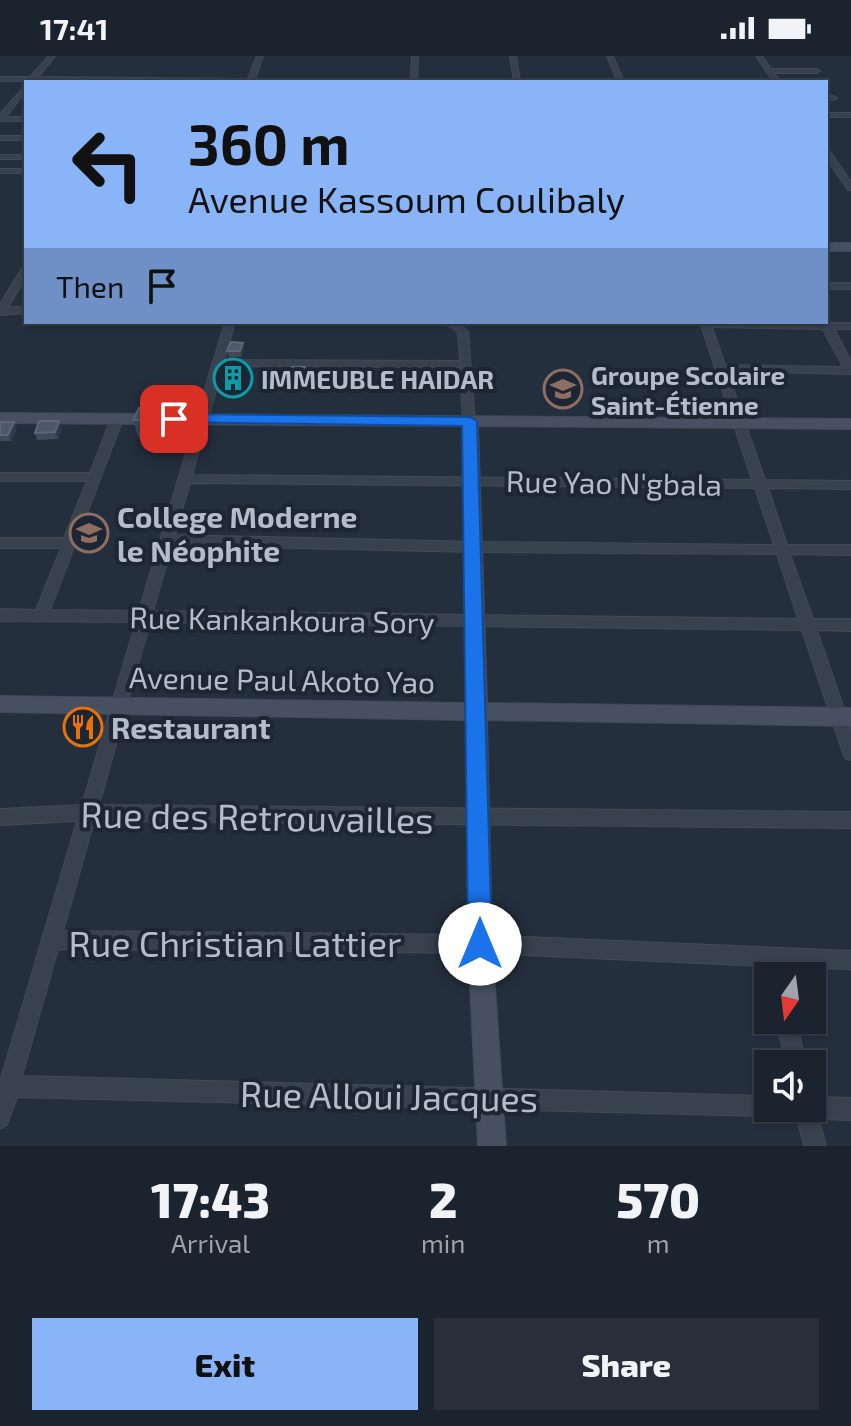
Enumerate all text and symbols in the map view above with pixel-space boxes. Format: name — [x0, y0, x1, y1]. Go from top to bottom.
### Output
text: 17:41 — [40, 10, 109, 46]
text: 360 m — [188, 109, 350, 176]
icon: left — [56, 112, 160, 216]
text: Avenue Kassoum Coulibaly — [188, 177, 625, 220]
icon: arrive — [140, 264, 184, 308]
text: Then — [56, 268, 124, 304]
building icon: IMMEUBLE HAIDAR — [212, 357, 254, 399]
place label: Groupe Scolaire Saint-Étienne — [591, 359, 785, 420]
place label: IMMEUBLE HAIDAR — [261, 363, 494, 394]
school or university icon: Groupe Scolaire Saint-Étienne — [542, 368, 584, 410]
pin — [140, 385, 208, 453]
icon: arrive — [152, 397, 196, 441]
street label: Rue Yao N'gbala — [506, 462, 722, 502]
place label: College Moderne le Néophite — [117, 498, 357, 568]
school or university icon: College Moderne le Néophite — [68, 512, 110, 554]
street label: Rue Kankankoura Sory — [129, 598, 435, 640]
street label: Avenue Paul Akoto Yao — [129, 658, 435, 700]
restaurant icon: Restaurant — [62, 706, 104, 748]
place label: Restaurant — [111, 709, 270, 745]
street label: Rue des Retrouvailles — [80, 791, 434, 841]
position arrow — [438, 902, 522, 986]
street label: Rue Christian Lattier — [69, 921, 401, 964]
north arrow — [754, 962, 826, 1034]
map controls — [754, 962, 826, 1122]
button: sound — [754, 1050, 826, 1122]
street label: Rue Alloui Jacques — [240, 1071, 538, 1119]
text: 17:43 — [151, 1170, 270, 1228]
text: 2 — [429, 1170, 457, 1228]
text: 570 — [616, 1170, 700, 1228]
text: Arrival — [171, 1227, 250, 1258]
text: min — [421, 1227, 465, 1258]
text: m — [647, 1227, 670, 1258]
button: Exit — [32, 1318, 418, 1410]
button: Share — [434, 1318, 819, 1410]

